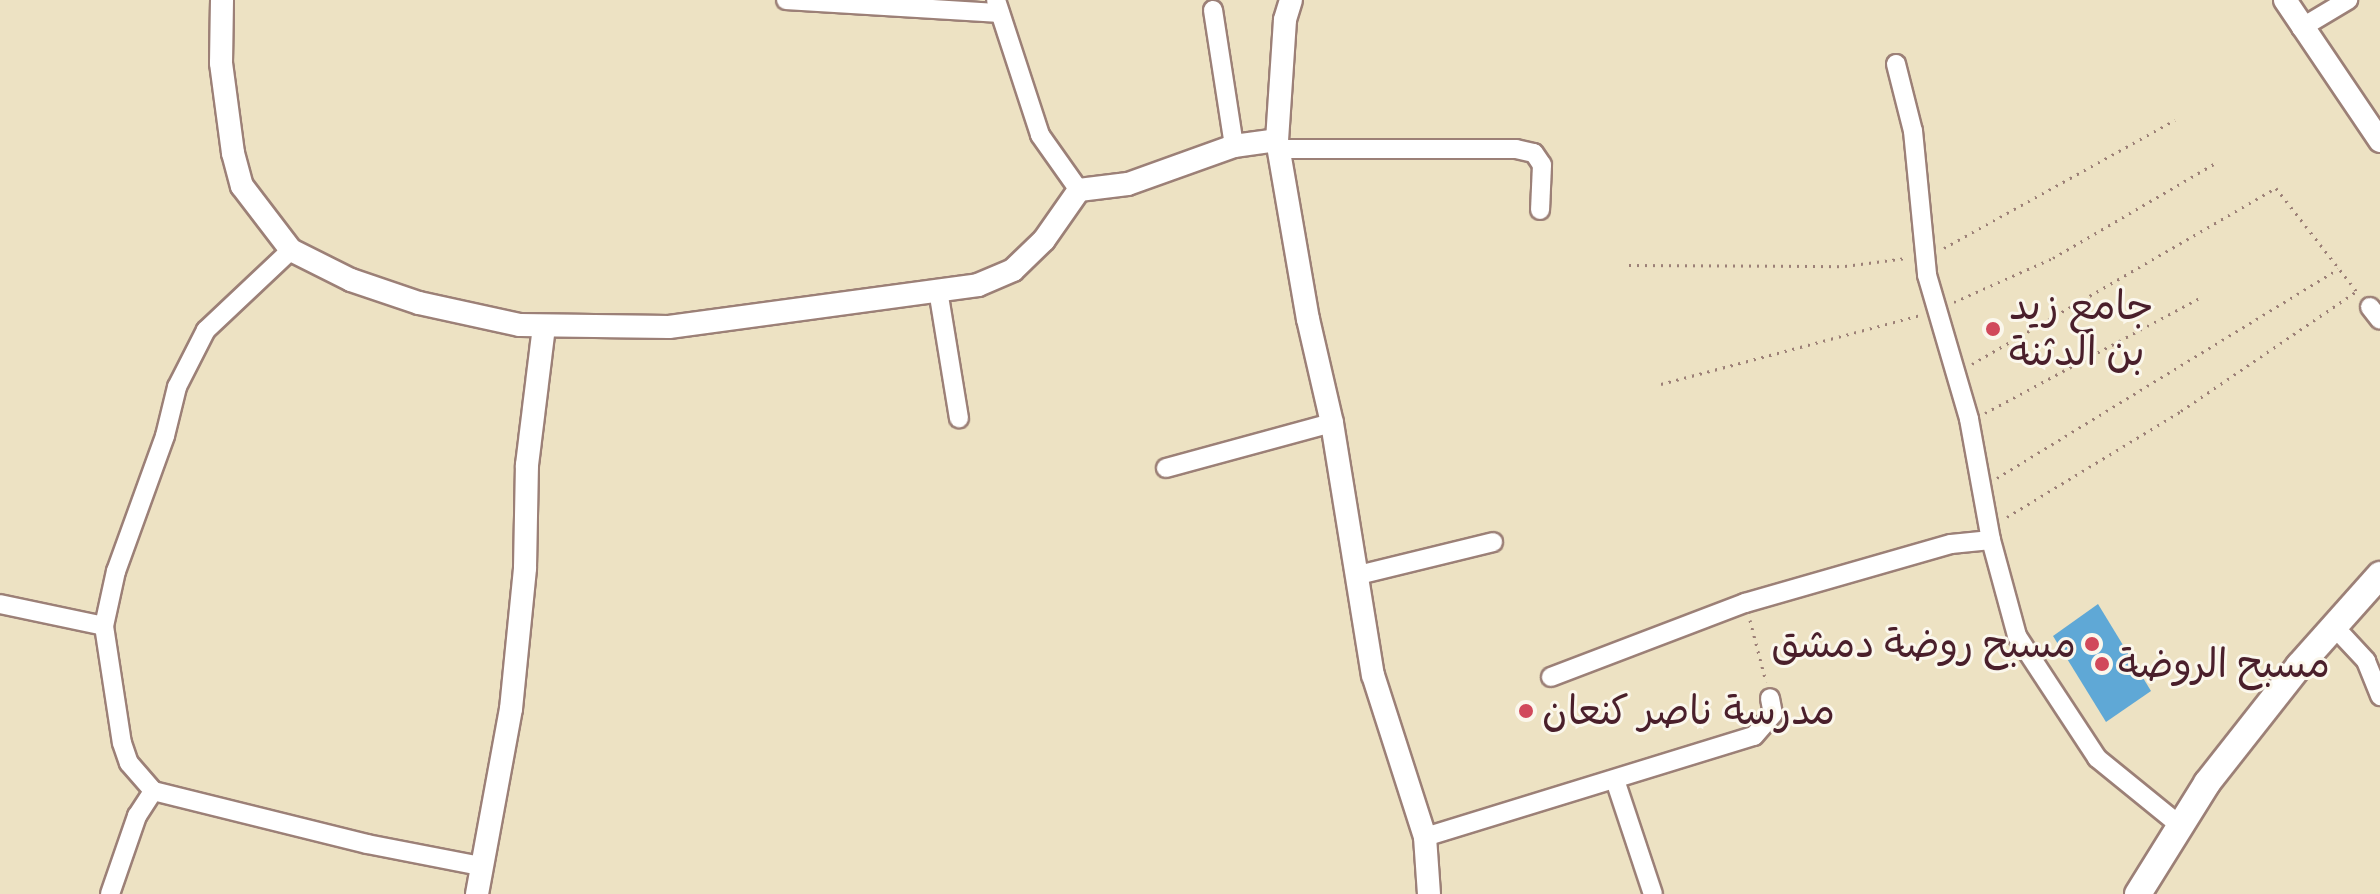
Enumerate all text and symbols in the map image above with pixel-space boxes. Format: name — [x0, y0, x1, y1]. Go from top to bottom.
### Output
place label: جامع زيد بن الدثنة — [2009, 282, 2154, 376]
marker: جامع زيد بن الدثنة — [1984, 320, 2002, 338]
place label: مسبح روضة دمشق — [1771, 620, 2076, 668]
marker: مسبح روضة دمشق — [2083, 635, 2101, 653]
place label: مسبح الروضة — [2118, 640, 2330, 688]
marker: مسبح الروضة — [2093, 655, 2111, 673]
place label: مدرسة ناصر كنعان — [1542, 687, 1835, 735]
marker: مدرسة ناصر كنعان — [1517, 702, 1535, 720]

